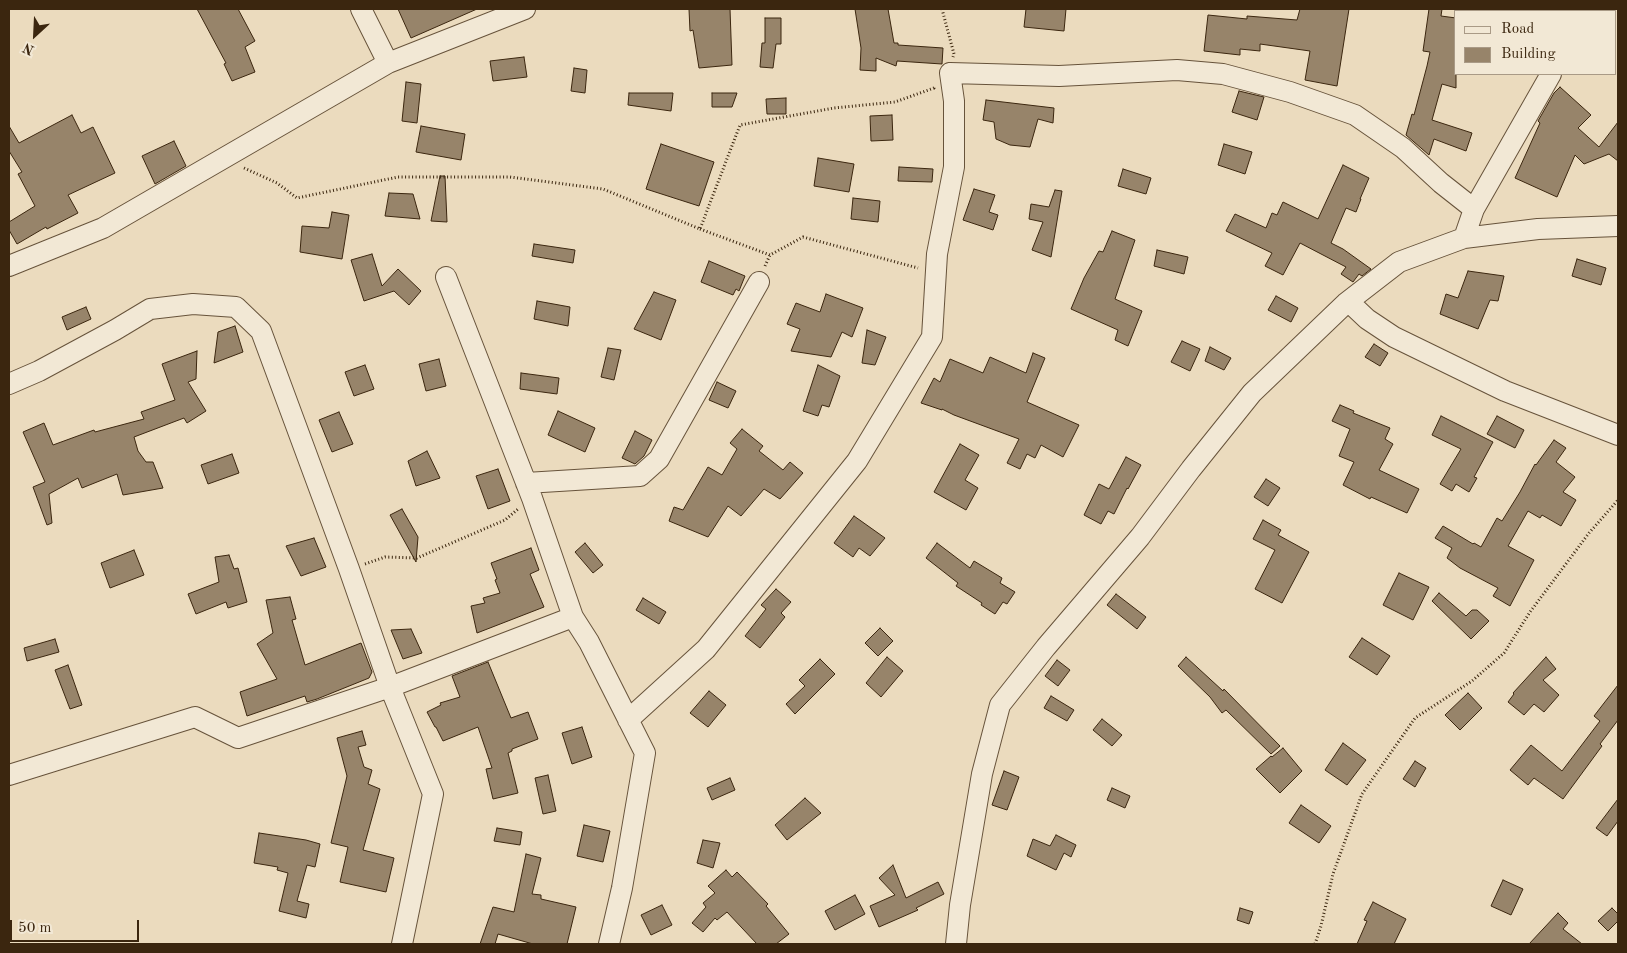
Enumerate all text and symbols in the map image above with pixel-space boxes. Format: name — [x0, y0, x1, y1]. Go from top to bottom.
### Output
north arrow — [10, 10, 60, 60]
legend — [1454, 10, 1617, 75]
text: Road — [1501, 22, 1534, 37]
text: N — [21, 40, 36, 57]
text: Building — [1501, 47, 1556, 62]
scale bar — [12, 910, 141, 942]
text: 50 m — [18, 921, 52, 936]

